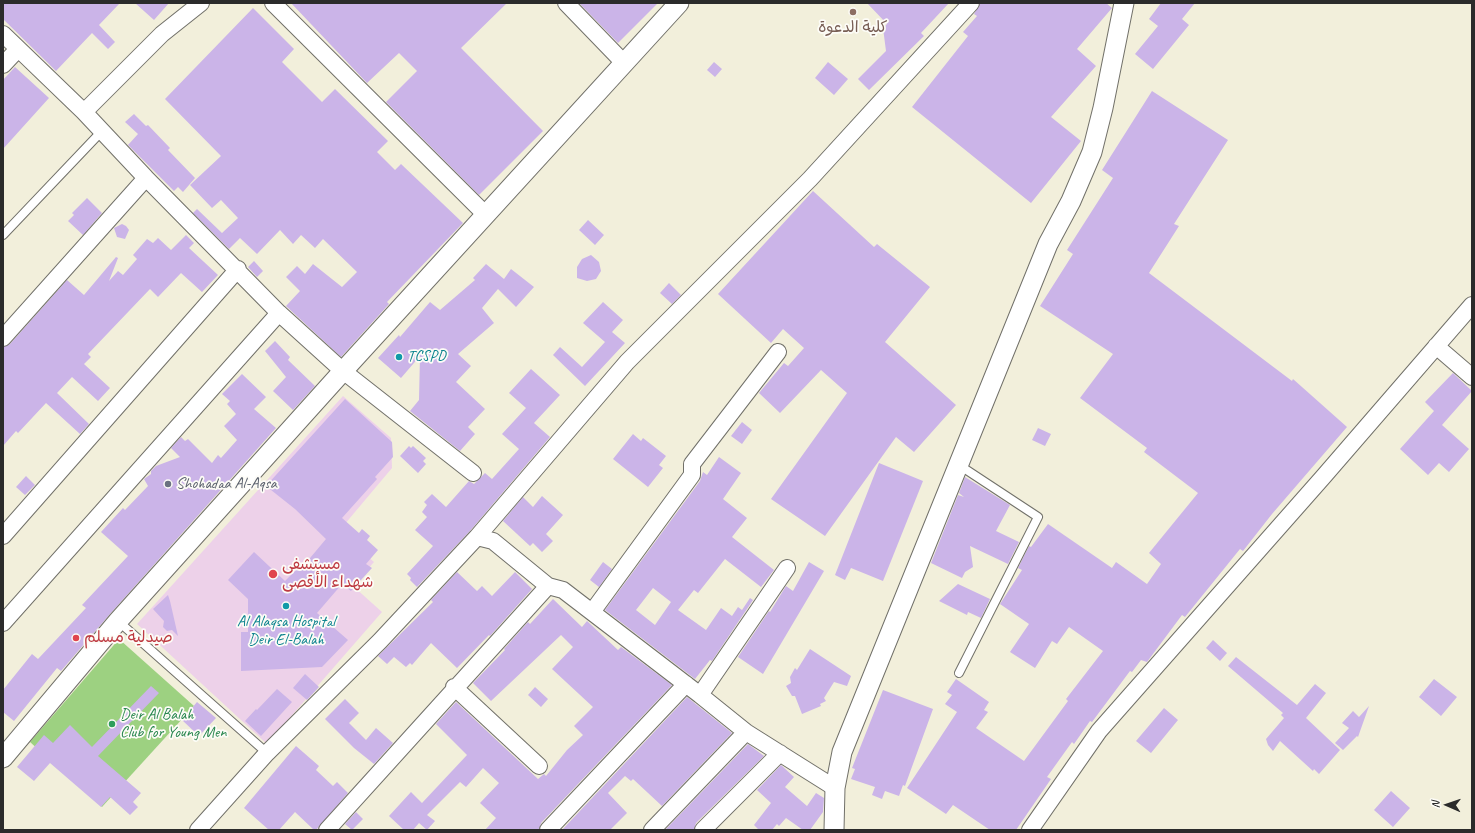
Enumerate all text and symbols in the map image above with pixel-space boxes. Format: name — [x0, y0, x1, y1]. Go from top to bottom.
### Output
marker: كلية الدعوة — [848, 7, 858, 17]
place label: كلية الدعوة — [818, 18, 888, 38]
place label: TCSPD — [407, 347, 446, 367]
marker: TCSPD — [394, 352, 404, 362]
place label: Shohadaa Al-Aqsa — [176, 474, 277, 494]
marker: Shohadaa Al-Aqsa — [163, 479, 173, 489]
place label: مستشفى شهداء الأقصى — [282, 555, 373, 593]
marker: مستشفى شهداء الأقصى — [267, 568, 279, 580]
marker: Al Alaqsa Hospital Deir El-Balah — [281, 601, 291, 611]
place label: Al Alaqsa Hospital Deir El-Balah — [237, 612, 335, 650]
place label: صيدلية مسلم — [84, 628, 173, 648]
marker: صيدلية مسلم — [71, 633, 81, 643]
place label: Deir Al Balah Club for Young Men — [120, 705, 226, 743]
marker: Deir Al Balah Club for Young Men — [107, 719, 117, 729]
north arrow — [1427, 785, 1467, 825]
text: N — [1428, 801, 1442, 808]

